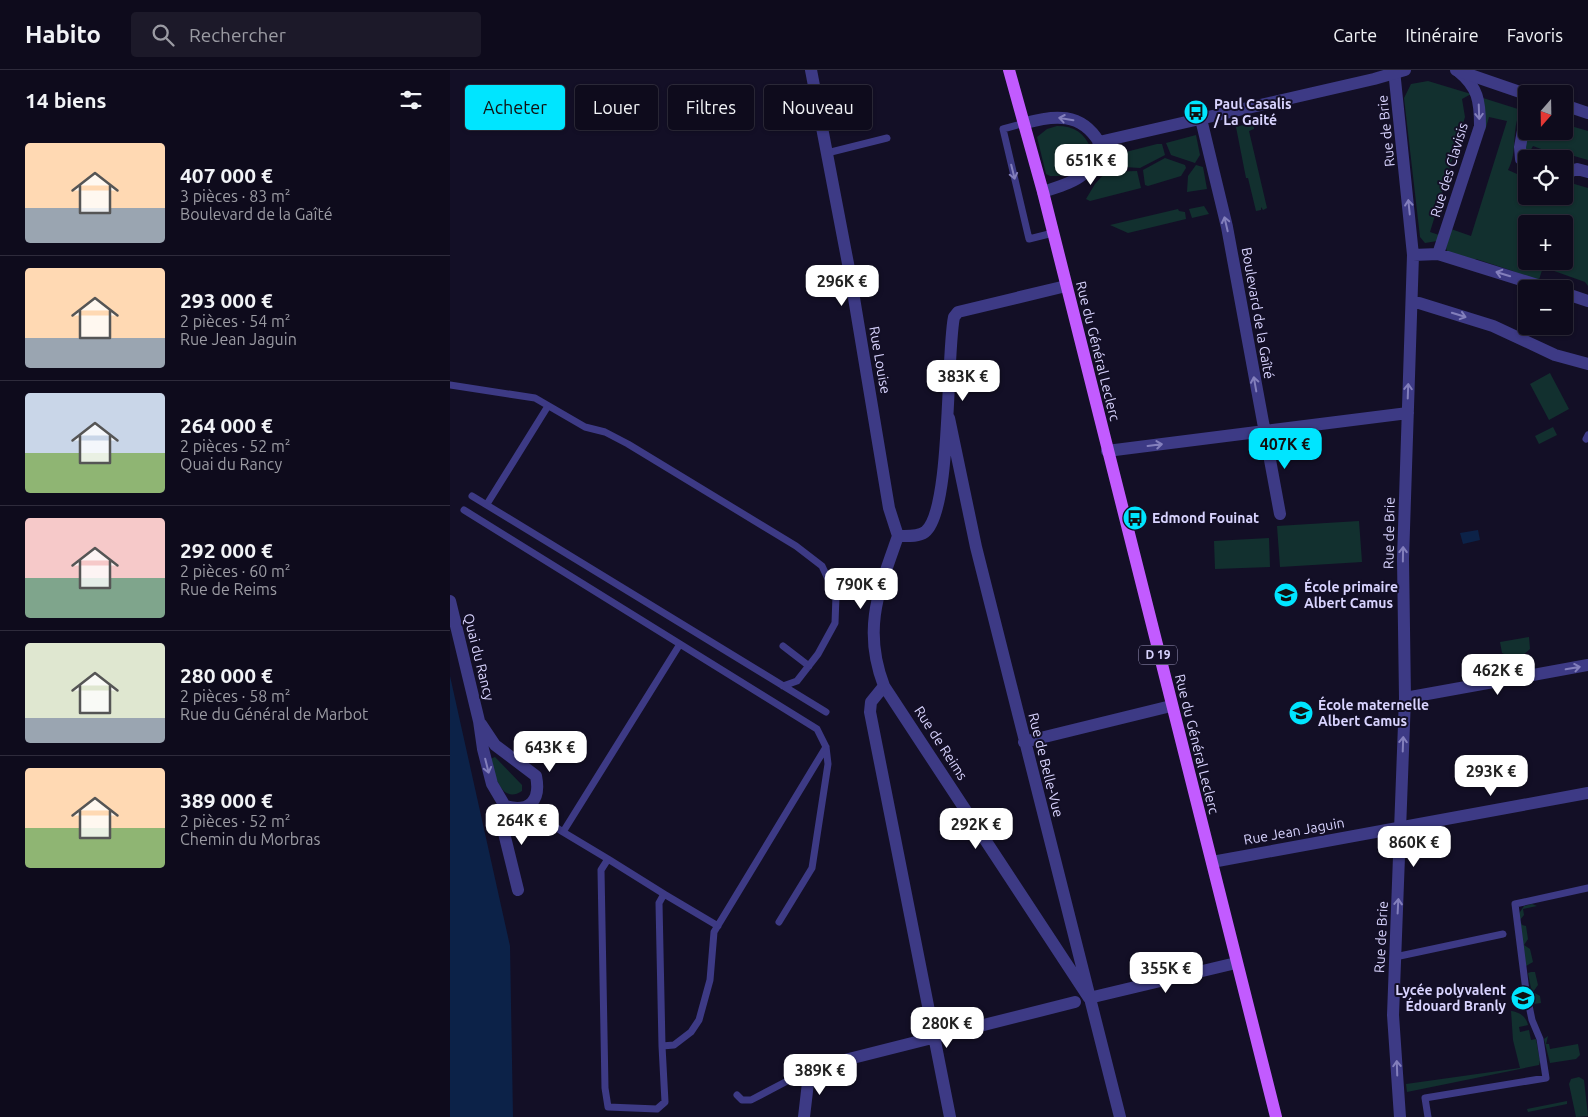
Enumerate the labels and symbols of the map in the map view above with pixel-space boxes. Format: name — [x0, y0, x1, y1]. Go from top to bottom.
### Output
north arrow — [1518, 85, 1572, 140]
street label: Rue de Brie — [1374, 94, 1398, 168]
place label: Paul Casalis / La Gaité — [1213, 96, 1292, 128]
bus stop icon: Paul Casalis / La Gaité — [1183, 99, 1209, 125]
one-way arrow — [1475, 104, 1484, 120]
one-way arrow — [1058, 113, 1074, 123]
street label: Rue des Clavisis — [1427, 121, 1471, 219]
pin: 651K € — [1050, 144, 1132, 186]
one-way arrow — [1009, 164, 1018, 180]
one-way arrow — [1404, 199, 1414, 215]
one-way arrow — [1221, 216, 1230, 232]
street label: Boulevard de la Gaîté — [1239, 246, 1277, 380]
pin: 296K € — [801, 264, 883, 307]
one-way arrow — [1495, 269, 1511, 279]
street label: Rue du Général Leclerc — [1073, 279, 1123, 423]
one-way arrow — [1450, 311, 1466, 321]
street label: Rue Louise — [866, 325, 894, 395]
pin: 383K € — [922, 360, 1004, 402]
one-way arrow — [1250, 376, 1260, 392]
one-way arrow — [1404, 383, 1413, 399]
pin: 407K € — [1244, 428, 1326, 470]
one-way arrow — [1147, 440, 1163, 450]
street label: Rue de Brie — [1380, 497, 1398, 569]
bus stop icon: Edmond Fouinat — [1122, 505, 1148, 531]
place label: Edmond Fouinat — [1152, 510, 1259, 526]
one-way arrow — [1398, 546, 1408, 562]
pin: 790K € — [820, 568, 902, 610]
place label: École primaire Albert Camus — [1304, 578, 1398, 611]
school or university icon: École primaire Albert Camus — [1273, 582, 1299, 608]
street label: Quai du Rancy — [460, 612, 498, 703]
road number: D 19 — [1139, 646, 1177, 664]
pin: 462K € — [1457, 654, 1539, 696]
one-way arrow — [1565, 662, 1581, 672]
street label: Rue du Général Leclerc — [1172, 672, 1222, 816]
place label: École maternelle Albert Camus — [1318, 696, 1429, 729]
school or university icon: École maternelle Albert Camus — [1288, 700, 1314, 726]
street label: Rue de Reims — [911, 703, 971, 783]
street label: Rue de Belle-Vue — [1025, 711, 1067, 819]
pin: 643K € — [509, 730, 591, 773]
one-way arrow — [1398, 736, 1408, 752]
pin: 293K € — [1450, 754, 1532, 797]
one-way arrow — [483, 757, 492, 773]
pin: 264K € — [481, 804, 563, 846]
pin: 292K € — [935, 808, 1017, 850]
street label: Rue Jean Jaguin — [1242, 814, 1346, 848]
pin: 860K € — [1373, 826, 1455, 868]
one-way arrow — [1393, 898, 1402, 914]
street label: Rue de Brie — [1371, 901, 1391, 973]
pin: 355K € — [1125, 952, 1207, 994]
place label: Lycée polyvalent Édouard Branly — [1395, 982, 1507, 1014]
school or university icon: Lycée polyvalent Édouard Branly — [1510, 985, 1536, 1011]
pin: 280K € — [906, 1006, 988, 1049]
pin: 389K € — [779, 1054, 861, 1096]
one-way arrow — [1392, 1061, 1402, 1077]

